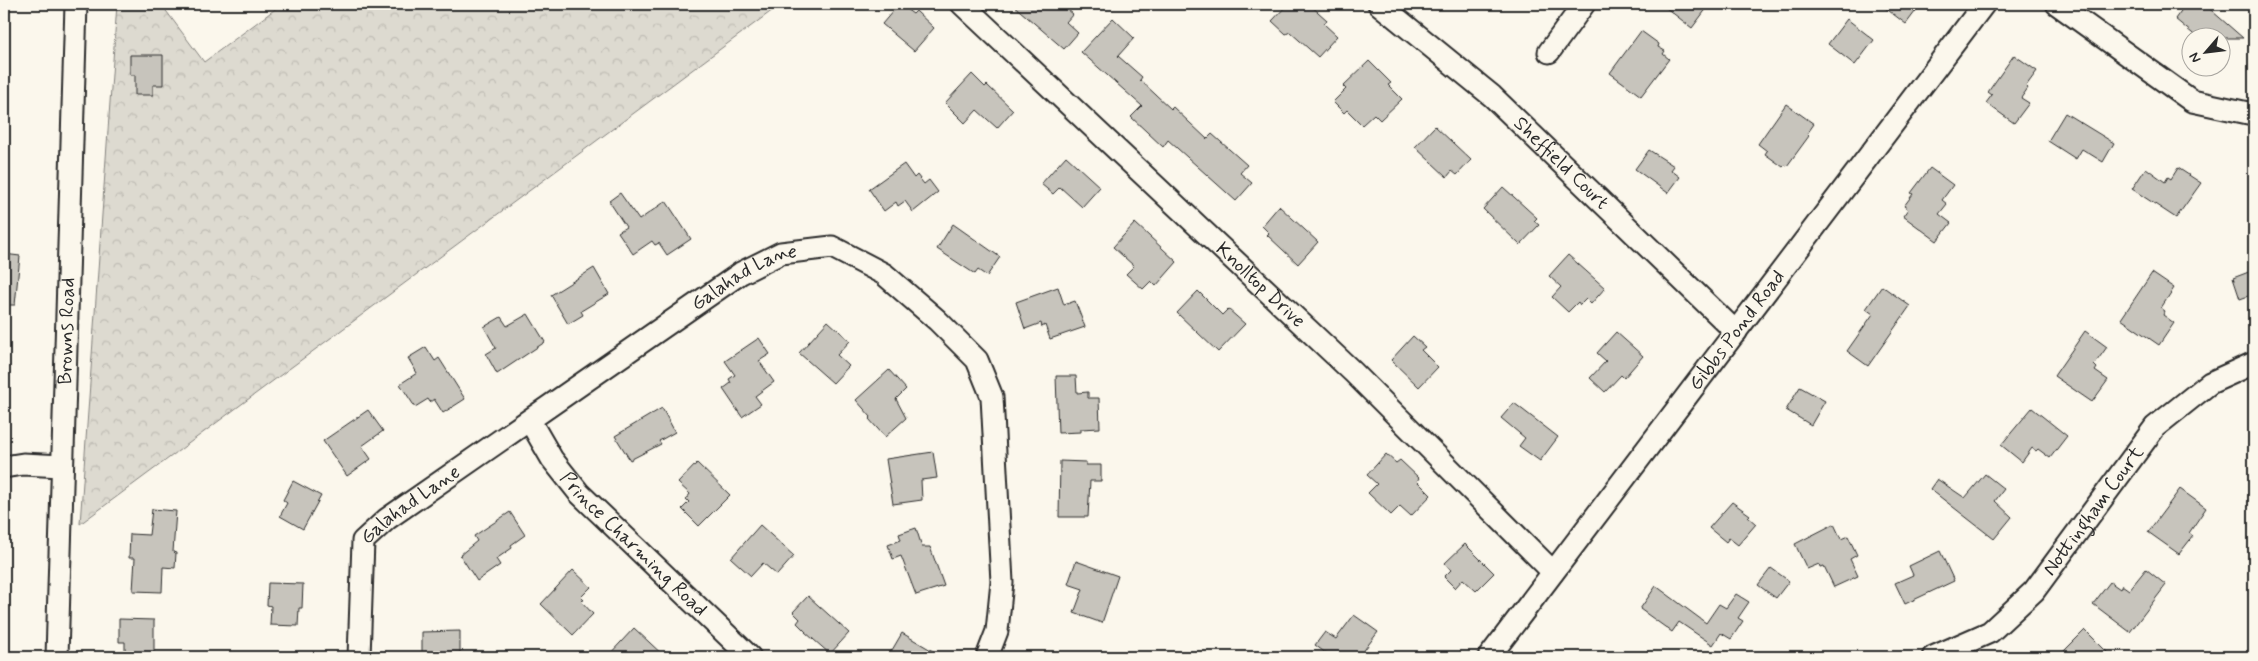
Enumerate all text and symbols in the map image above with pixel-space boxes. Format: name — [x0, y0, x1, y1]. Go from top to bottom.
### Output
north arrow — [2180, 28, 2230, 78]
text: N — [2185, 49, 2206, 66]
street label: Sheffield Court — [1507, 110, 1615, 216]
street label: Knolltop Drive — [1210, 236, 1311, 334]
street label: Galahad Lane — [686, 238, 798, 317]
street label: Gibbs Pond Road — [1682, 264, 1791, 396]
street label: Browns Road — [51, 277, 82, 385]
street label: Nottingham Court — [2036, 440, 2150, 581]
street label: Galahad Lane — [354, 459, 466, 550]
street label: Prince Charming Road — [554, 466, 713, 623]

